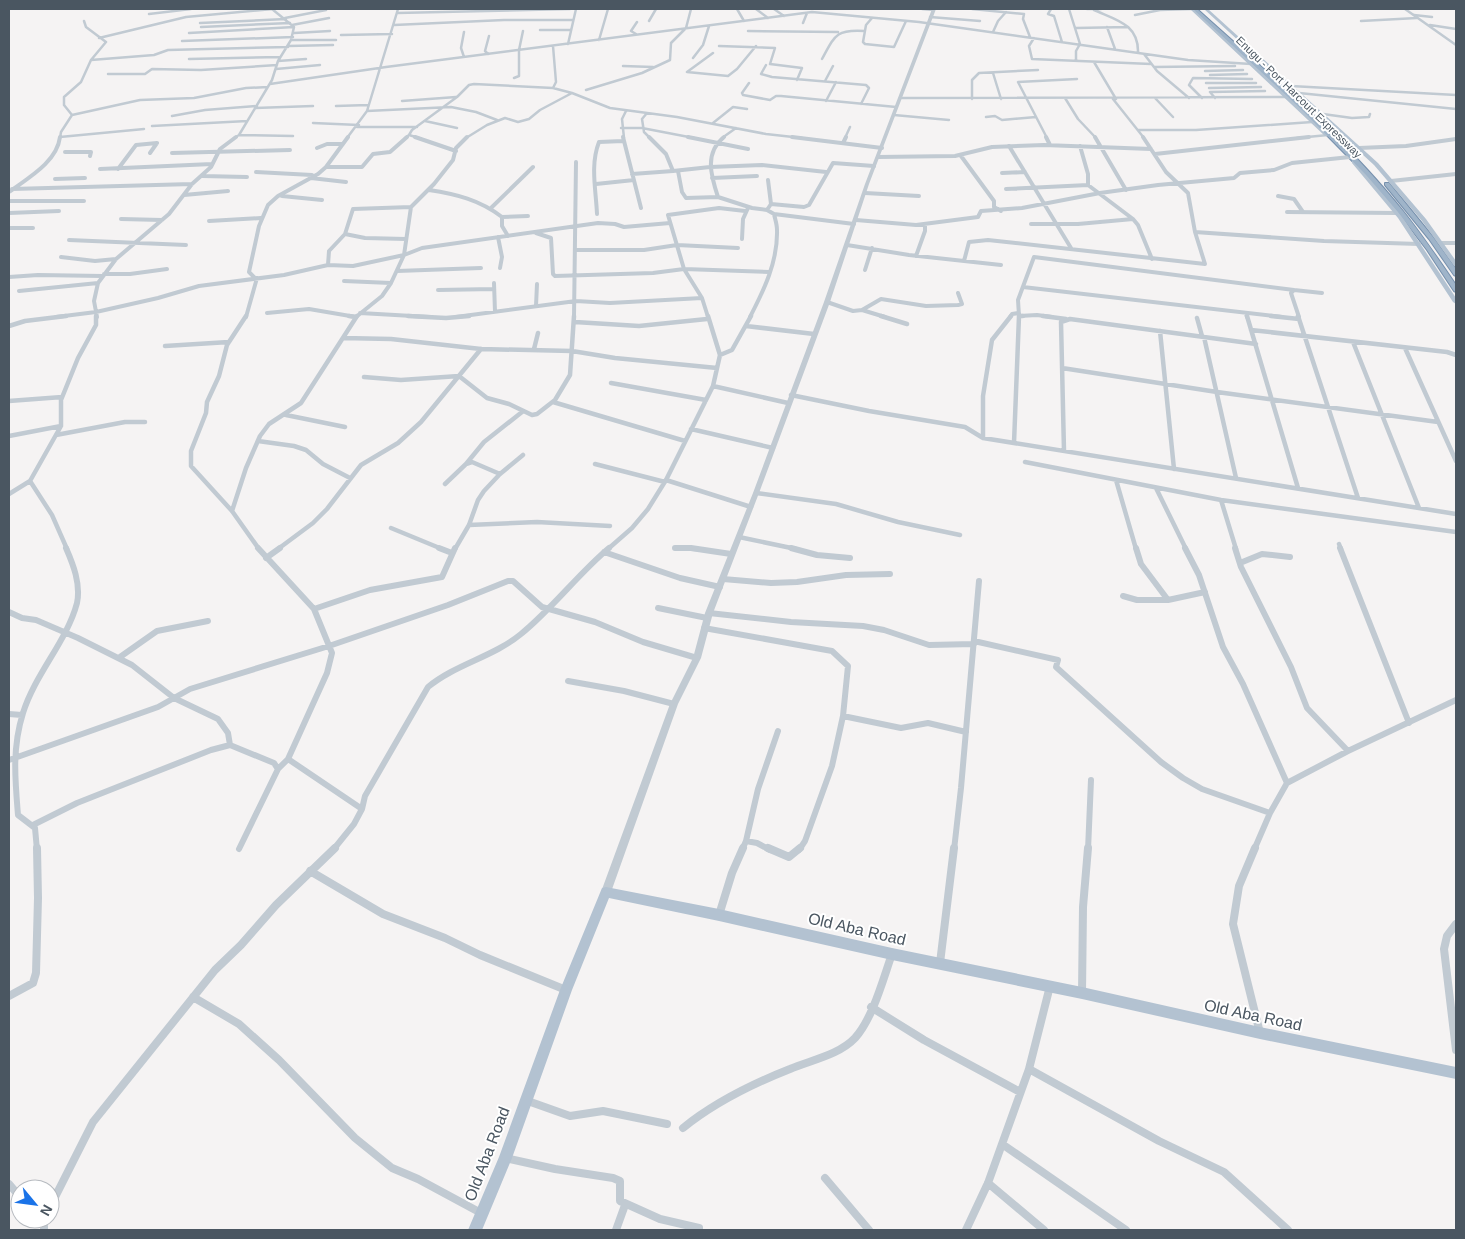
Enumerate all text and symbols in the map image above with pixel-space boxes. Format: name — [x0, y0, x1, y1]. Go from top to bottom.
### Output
street label: Enugu - Port Harcourt Expressway — [1234, 34, 1364, 160]
street label: Old Aba Road — [807, 910, 907, 948]
street label: Old Aba Road — [1203, 996, 1303, 1034]
street label: Old Aba Road — [461, 1104, 513, 1204]
north arrow — [10, 1179, 60, 1229]
text: N — [37, 1202, 56, 1219]

